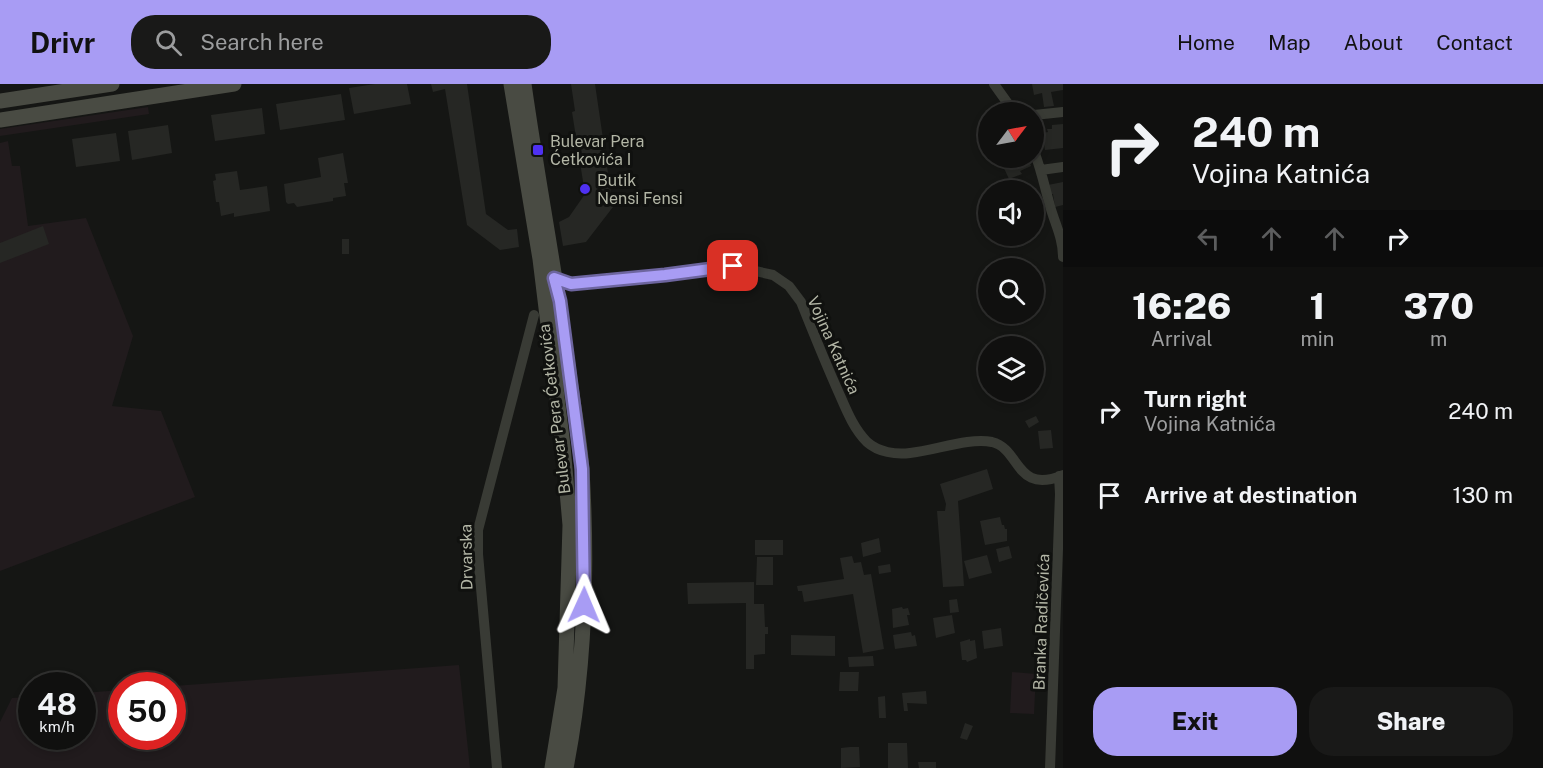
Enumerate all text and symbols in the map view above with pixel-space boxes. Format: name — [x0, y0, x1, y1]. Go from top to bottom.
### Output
search box — [131, 15, 551, 69]
text: Drivr — [30, 26, 95, 59]
icon: search — [152, 26, 185, 59]
text: Search here — [200, 29, 324, 55]
text: Home — [1177, 30, 1235, 55]
text: Map — [1268, 30, 1311, 55]
text: About — [1344, 30, 1403, 55]
text: Contact — [1436, 30, 1513, 55]
north arrow — [978, 102, 1044, 168]
map controls — [978, 102, 1044, 402]
text: 240 m — [1192, 107, 1320, 156]
icon: right — [1093, 108, 1171, 186]
place label: Bulevar Pera Ćetkovića I — [550, 132, 644, 169]
marker: Bulevar Pera Ćetkovića I — [531, 143, 545, 157]
text: Vojina Katnića — [1192, 157, 1370, 189]
place label: Butik Nensi Fensi — [597, 171, 683, 208]
button: sound — [978, 180, 1044, 246]
marker: Butik Nensi Fensi — [578, 182, 592, 196]
icon: left — [1192, 222, 1225, 255]
icon: ahead — [1255, 222, 1288, 255]
icon: ahead — [1318, 222, 1351, 255]
icon: right — [1381, 222, 1414, 255]
pin — [707, 240, 758, 291]
icon: arrive — [716, 249, 749, 282]
button: search — [978, 258, 1044, 324]
text: 16:26 — [1132, 285, 1231, 327]
text: 1 — [1309, 285, 1325, 327]
text: 370 — [1403, 285, 1474, 327]
street label: Vojina Katnića — [803, 293, 864, 397]
street label: Bulevar Pera Ćetkovića — [534, 323, 574, 495]
text: Arrival — [1151, 327, 1213, 351]
text: min — [1300, 327, 1334, 351]
text: m — [1430, 327, 1447, 351]
button: layers — [978, 336, 1044, 402]
text: Turn right — [1144, 386, 1247, 412]
icon: right — [1093, 395, 1126, 428]
text: 240 m — [1448, 398, 1513, 424]
text: Vojina Katnića — [1144, 412, 1276, 436]
icon: arrive — [1093, 479, 1126, 512]
text: Arrive at destination — [1144, 482, 1357, 508]
text: 130 m — [1452, 482, 1513, 508]
street label: Drvarska — [456, 524, 477, 590]
street label: Branka Radičevića — [1030, 553, 1053, 691]
position arrow — [552, 573, 616, 637]
speed limit sign: 50 — [108, 672, 186, 750]
text: 48 — [37, 686, 77, 722]
button: Exit — [1093, 687, 1297, 756]
button: Share — [1309, 687, 1513, 756]
text: km/h — [39, 718, 75, 735]

